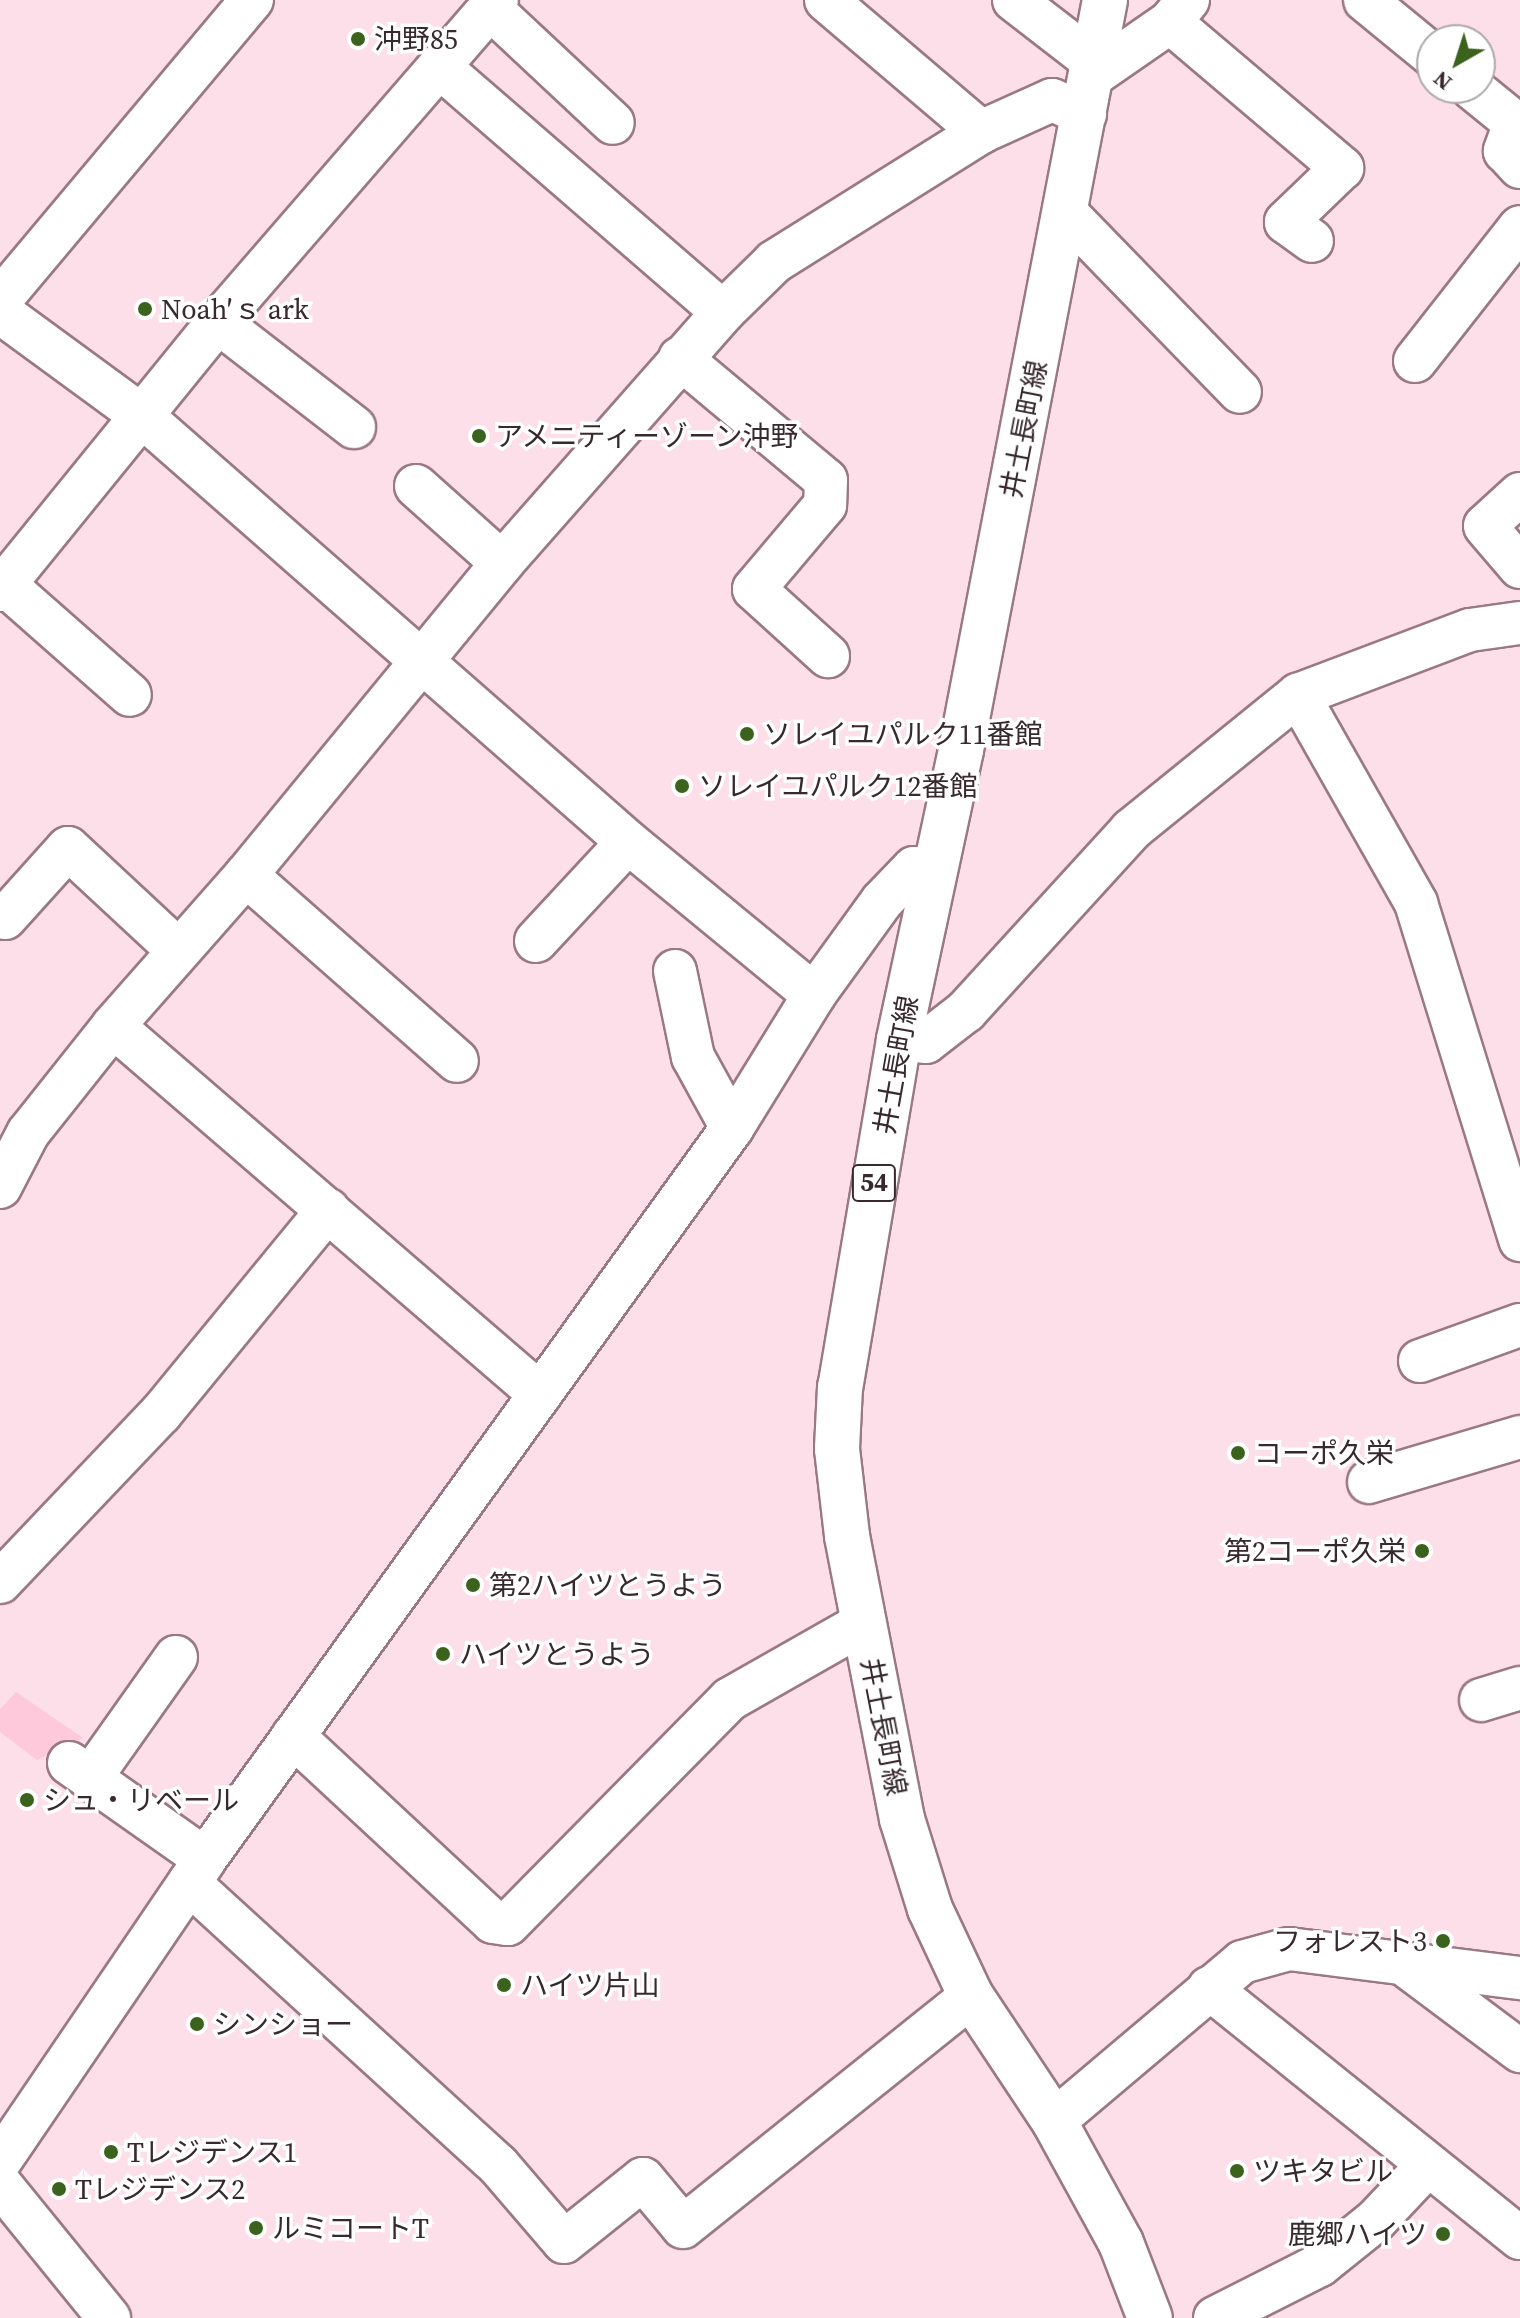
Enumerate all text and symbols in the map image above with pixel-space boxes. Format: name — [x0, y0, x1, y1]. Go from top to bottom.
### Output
place label: 沖野85 — [374, 22, 458, 56]
north arrow — [1416, 24, 1496, 104]
marker: 沖野85 — [349, 30, 367, 48]
text: N — [1426, 64, 1458, 98]
place label: Noah′ｓ ark — [161, 292, 309, 326]
marker: Noah′ｓ ark — [136, 300, 154, 318]
street label: 井土長町線 — [994, 357, 1054, 501]
place label: アメニティーゾーン沖野 — [495, 419, 803, 453]
marker: アメニティーゾーン沖野 — [470, 427, 488, 445]
place label: ソレイユパルク11番館 — [763, 717, 1043, 751]
marker: ソレイユパルク11番館 — [738, 725, 756, 743]
place label: ソレイユパルク12番館 — [698, 769, 978, 803]
marker: ソレイユパルク12番館 — [673, 777, 691, 795]
street label: 井土長町線 — [867, 993, 925, 1137]
road number: 54 — [850, 1161, 898, 1205]
place label: コーポ久栄 — [1254, 1436, 1394, 1470]
marker: コーポ久栄 — [1229, 1444, 1247, 1462]
place label: 第2コーポ久栄 — [1224, 1534, 1406, 1568]
marker: 第2コーポ久栄 — [1413, 1542, 1431, 1560]
place label: 第2ハイツとうよう — [489, 1568, 727, 1602]
marker: 第2ハイツとうよう — [464, 1576, 482, 1594]
place label: ハイツとうよう — [459, 1637, 655, 1671]
marker: ハイツとうよう — [434, 1645, 452, 1663]
street label: 井土長町線 — [854, 1655, 914, 1799]
place label: シュ・リベール — [43, 1783, 239, 1817]
marker: シュ・リベール — [18, 1791, 36, 1809]
place label: フォレスト3 — [1273, 1924, 1427, 1958]
marker: フォレスト3 — [1434, 1932, 1452, 1950]
place label: ハイツ片山 — [520, 1968, 660, 2002]
marker: ハイツ片山 — [495, 1976, 513, 1994]
place label: シンショー — [213, 2007, 353, 2041]
marker: シンショー — [188, 2015, 206, 2033]
place label: Tレジデンス1 — [127, 2135, 298, 2169]
marker: Tレジデンス1 — [102, 2143, 120, 2161]
place label: ツキタビル — [1253, 2154, 1393, 2188]
marker: ツキタビル — [1228, 2162, 1246, 2180]
place label: Tレジデンス2 — [75, 2172, 246, 2206]
marker: Tレジデンス2 — [50, 2180, 68, 2198]
place label: ルミコートT — [272, 2211, 429, 2245]
place label: 鹿郷ハイツ — [1287, 2217, 1427, 2251]
marker: ルミコートT — [247, 2219, 265, 2237]
marker: 鹿郷ハイツ — [1434, 2225, 1452, 2243]

